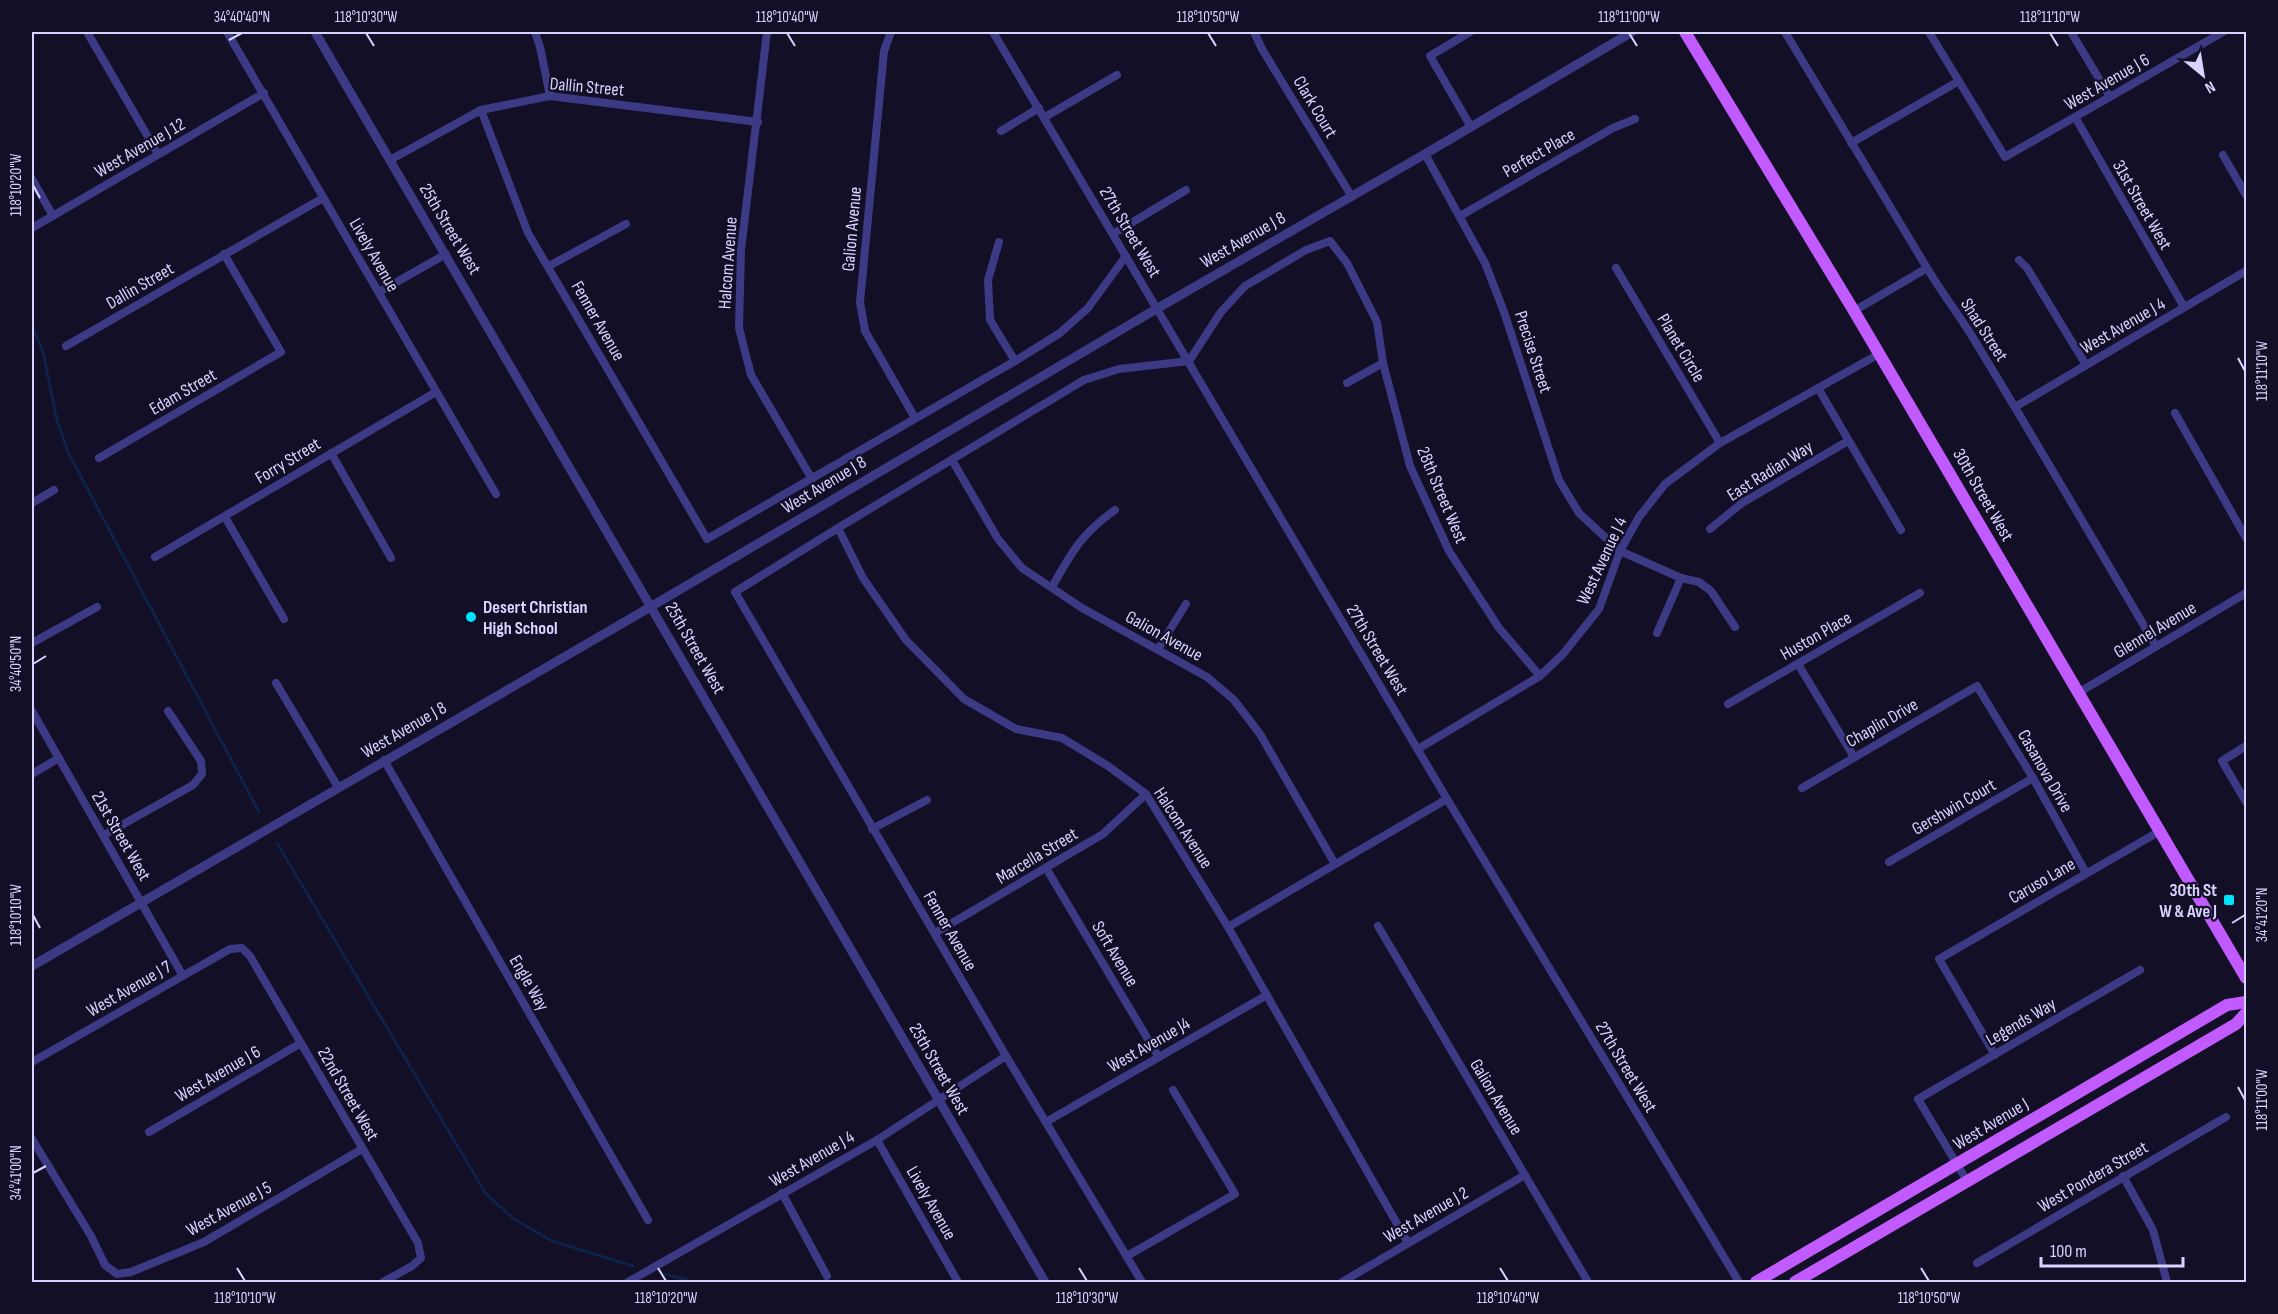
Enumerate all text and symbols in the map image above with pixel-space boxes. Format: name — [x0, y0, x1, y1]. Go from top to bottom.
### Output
text: 34°40'40"N — [214, 8, 270, 27]
text: 118°10'30"W — [335, 8, 398, 27]
text: 118°10'40"W — [756, 8, 819, 27]
text: 118°10'50"W — [1177, 8, 1239, 27]
text: 118°11'00"W — [1598, 8, 1660, 27]
text: 118°11'10"W — [2020, 8, 2080, 27]
north arrow — [2173, 45, 2233, 105]
street label: West Avenue J 6 — [2061, 49, 2153, 115]
street label: Clark Court — [1288, 72, 1342, 142]
street label: Dallin Street — [549, 73, 626, 101]
text: N — [2201, 76, 2218, 97]
street label: West Avenue J 12 — [91, 114, 189, 182]
street label: Perfect Place — [1499, 124, 1579, 182]
text: 118°10'20"W — [7, 153, 26, 216]
street label: 31st Street West — [2108, 156, 2176, 254]
street label: 25th Street West — [415, 180, 486, 279]
street label: 27th Street West — [1095, 183, 1166, 282]
street label: Galion Avenue — [838, 186, 866, 272]
street label: West Avenue J 8 — [1197, 207, 1289, 273]
street label: Lively Avenue — [345, 215, 403, 295]
street label: Halcom Avenue — [714, 216, 742, 310]
street label: Dallin Street — [102, 258, 178, 314]
street label: Fenner Avenue — [567, 277, 629, 365]
street label: West Avenue J 4 — [2077, 293, 2170, 359]
street label: Shad Street — [1956, 295, 2012, 366]
street label: Precise Street — [1510, 308, 1556, 396]
street label: Planet Circle — [1652, 310, 1710, 386]
text: 118°11'10"W — [2253, 341, 2272, 401]
street label: Edam Street — [146, 364, 221, 420]
street label: Forry Street — [252, 433, 325, 489]
street label: East Radian Way — [1723, 436, 1817, 506]
street label: 28th Street West — [1412, 444, 1472, 547]
street label: 30th Street West — [1948, 445, 2018, 545]
street label: West Avenue J 8 — [778, 452, 870, 518]
street label: West Avenue J 4 — [1573, 513, 1632, 608]
place label: Desert Christian High School — [483, 597, 588, 639]
street label: Glennel Avenue — [2110, 597, 2200, 663]
street label: 25th Street West — [660, 599, 730, 698]
street label: 27th Street West — [1342, 601, 1413, 700]
street label: Galion Avenue — [1122, 606, 1206, 666]
street label: Huston Place — [1777, 607, 1855, 665]
marker: Desert Christian High School — [464, 610, 478, 624]
text: 34°40'50"N — [7, 636, 26, 692]
street label: Chaplin Drive — [1842, 694, 1922, 752]
street label: West Avenue J 8 — [358, 697, 450, 763]
street label: Casanova Drive — [2013, 726, 2077, 816]
street label: Gershwin Court — [1908, 774, 2000, 840]
street label: Halcom Avenue — [1149, 784, 1217, 872]
street label: 21st Street West — [87, 787, 155, 885]
street label: Marcella Street — [992, 823, 1082, 889]
street label: Caruso Lane — [2005, 854, 2079, 908]
place label: 30th St W & Ave J — [2159, 880, 2217, 922]
text: 118°10'10"W — [7, 884, 26, 946]
street label: Fenner Avenue — [919, 887, 981, 975]
text: 34°41'20"N — [2253, 888, 2272, 942]
marker: 30th St W & Ave J — [2222, 893, 2236, 907]
street label: Soft Avenue — [1087, 917, 1143, 991]
street label: Engle Way — [505, 951, 553, 1015]
street label: West Avenue J 7 — [83, 956, 176, 1022]
street label: Legends Way — [1982, 993, 2060, 1050]
street label: West Avenue J4 — [1104, 1013, 1194, 1077]
street label: 27th Street West — [1591, 1018, 1662, 1117]
street label: 25th Street West — [904, 1020, 974, 1119]
street label: West Avenue J 6 — [172, 1041, 264, 1107]
street label: 22nd Street West — [313, 1044, 383, 1145]
street label: Galion Avenue — [1465, 1055, 1527, 1139]
text: 118°11'00"W — [2253, 1069, 2272, 1131]
street label: West Avenue J — [1950, 1093, 2032, 1155]
street label: West Avenue J 4 — [766, 1126, 859, 1192]
street label: West Pondera Street — [2034, 1137, 2152, 1217]
text: 34°41'00"N — [7, 1145, 26, 1201]
street label: Lively Avenue — [902, 1163, 960, 1243]
street label: West Avenue J 5 — [183, 1177, 275, 1241]
street label: West Avenue J 2 — [1380, 1182, 1472, 1248]
scale bar — [2041, 1230, 2184, 1268]
text: 100 m — [2050, 1241, 2087, 1262]
text: 118°10'10"W — [214, 1289, 276, 1308]
text: 118°10'20"W — [635, 1289, 698, 1308]
text: 118°10'30"W — [1056, 1289, 1119, 1308]
text: 118°10'40"W — [1477, 1289, 1540, 1308]
text: 118°10'50"W — [1898, 1289, 1960, 1308]

